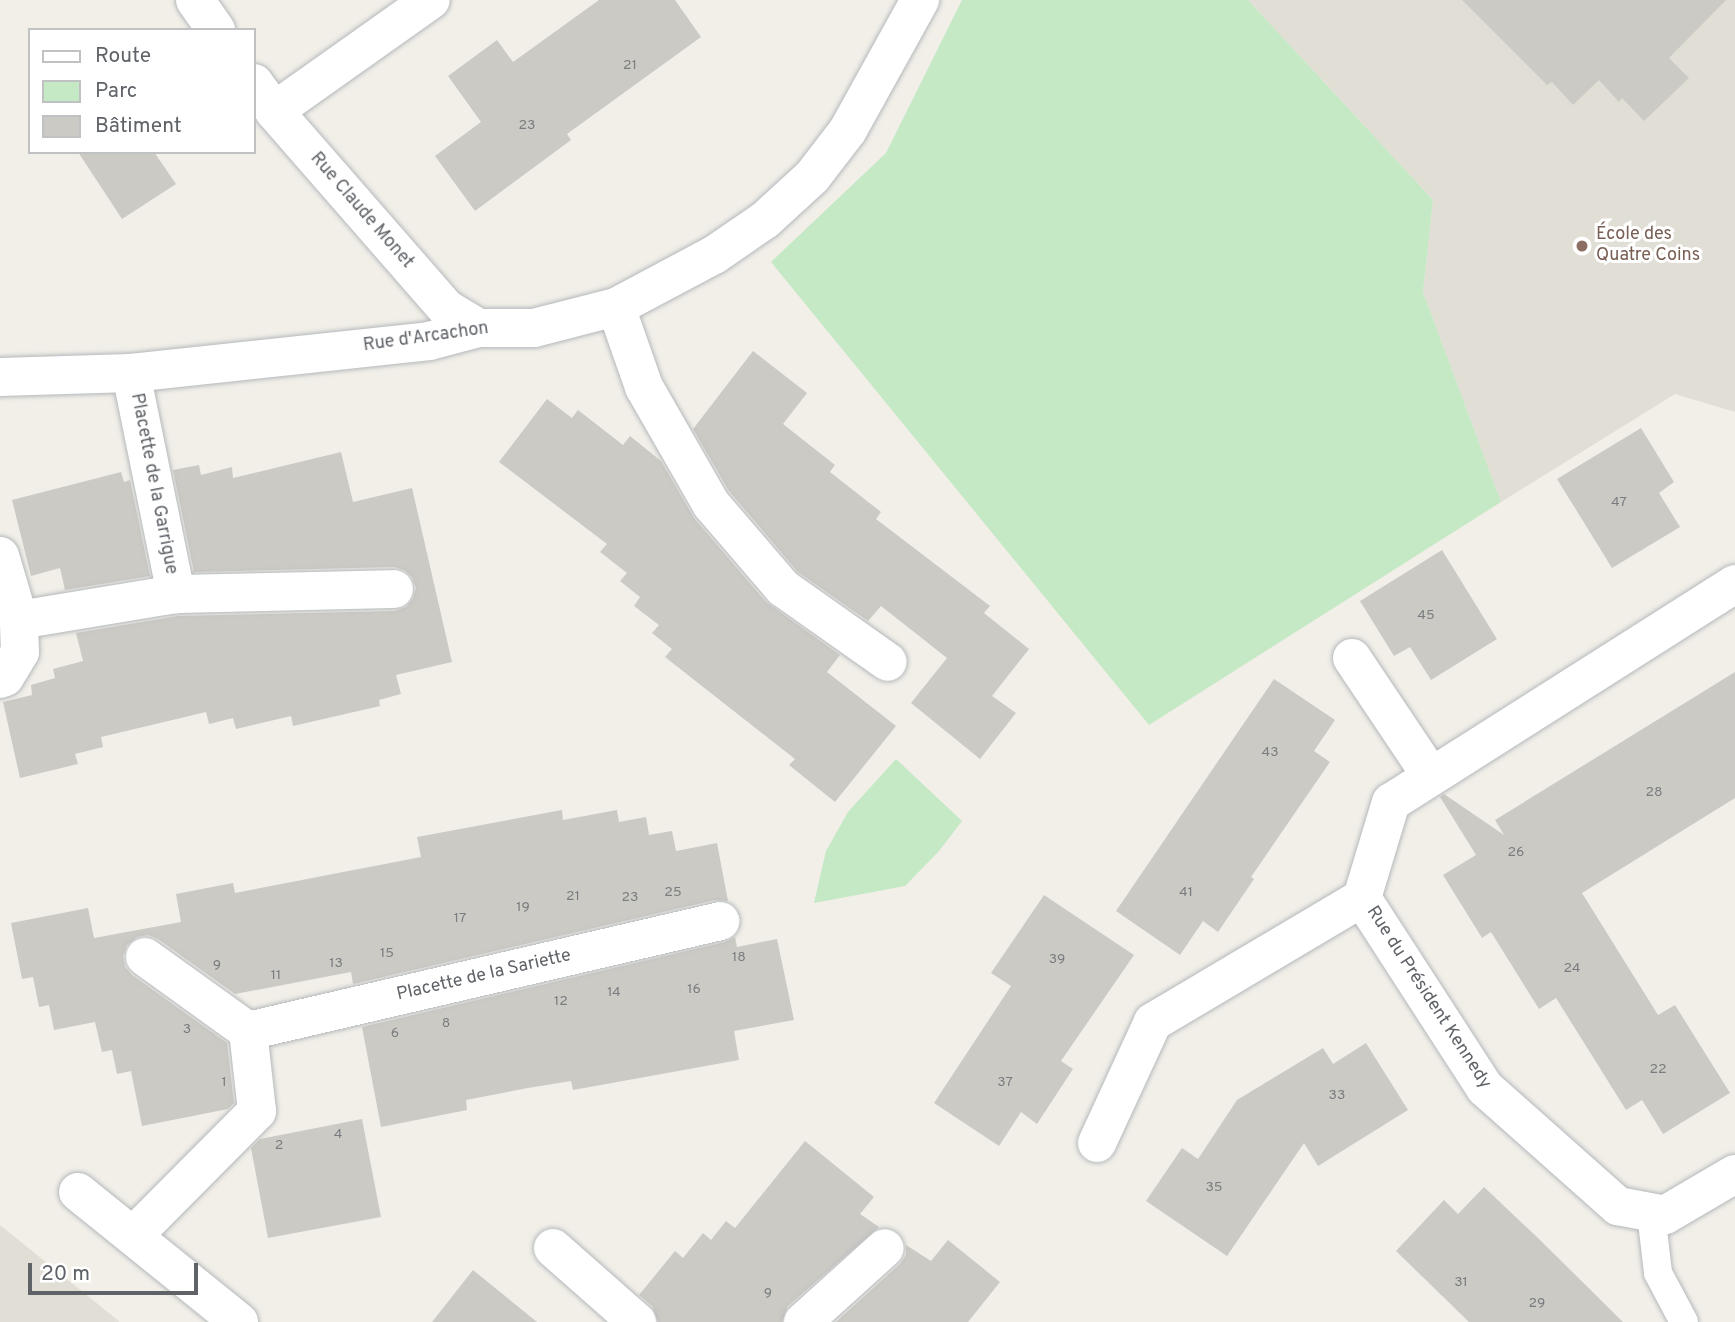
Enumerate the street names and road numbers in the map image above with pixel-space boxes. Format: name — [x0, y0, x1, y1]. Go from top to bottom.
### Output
street label: Rue Claude Monet — [305, 149, 417, 273]
street label: Rue d'Arcachon — [362, 319, 490, 357]
street label: Placette de la Garrigue — [125, 391, 181, 577]
street label: Rue du Président Kennedy — [1361, 903, 1495, 1093]
street label: Placette de la Sariette — [395, 945, 573, 1007]

